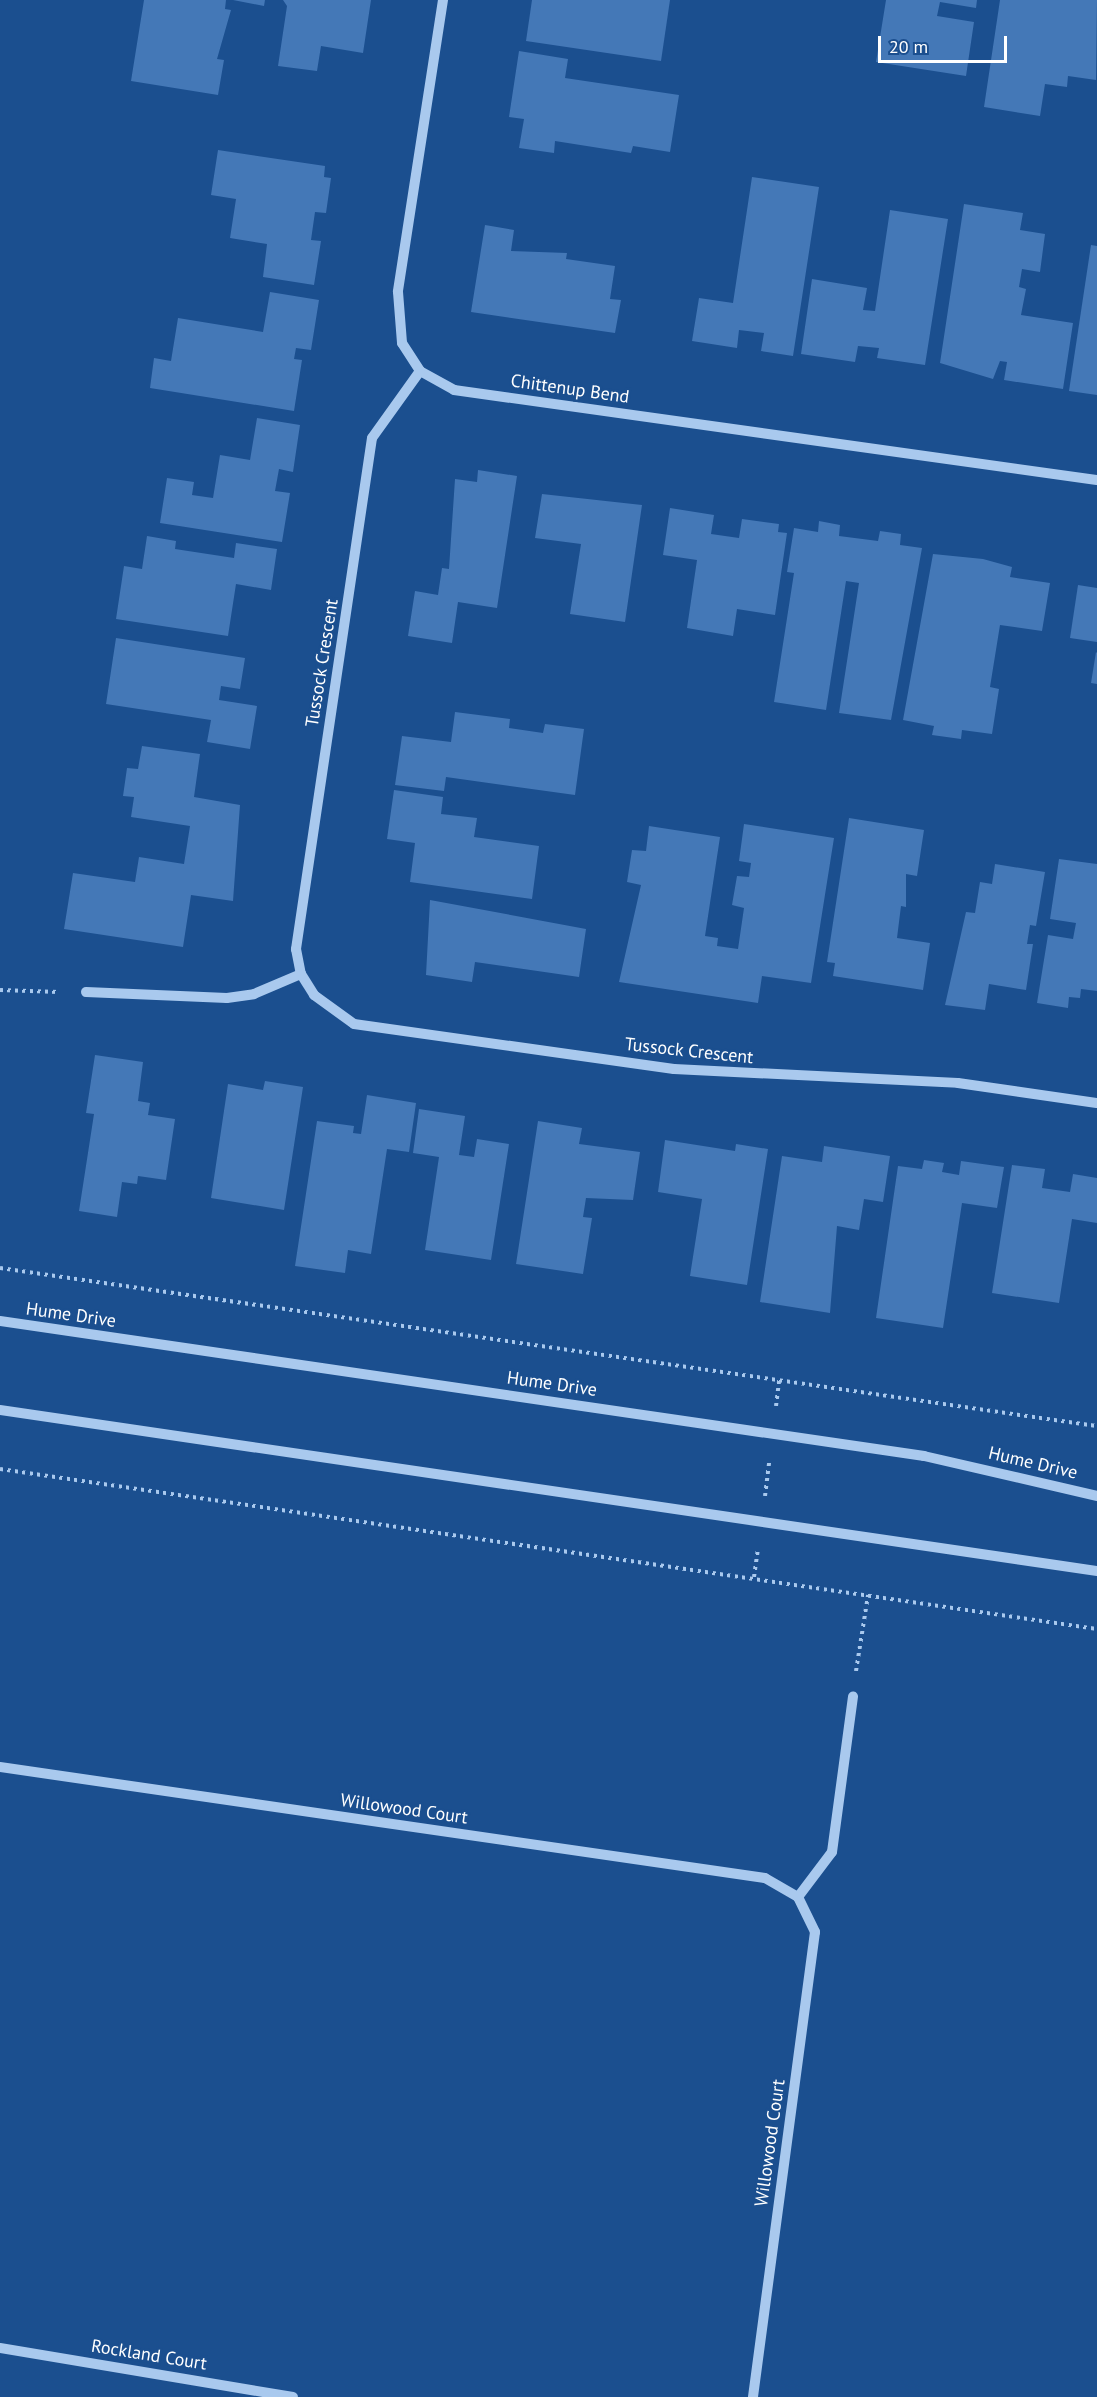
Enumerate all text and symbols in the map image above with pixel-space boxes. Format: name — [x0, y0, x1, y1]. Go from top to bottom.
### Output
scale bar — [881, 24, 1010, 62]
text: 20 m — [889, 35, 928, 58]
street label: Chittenup Bend — [509, 370, 631, 408]
street label: Tussock Crescent — [301, 597, 343, 729]
street label: Tussock Crescent — [623, 1033, 755, 1069]
street label: Hume Drive — [25, 1298, 117, 1332]
street label: Hume Drive — [506, 1367, 598, 1401]
street label: Hume Drive — [986, 1442, 1080, 1484]
street label: Willowood Court — [339, 1789, 469, 1829]
street label: Willowood Court — [750, 2078, 790, 2208]
street label: Rockland Court — [90, 2335, 208, 2375]

